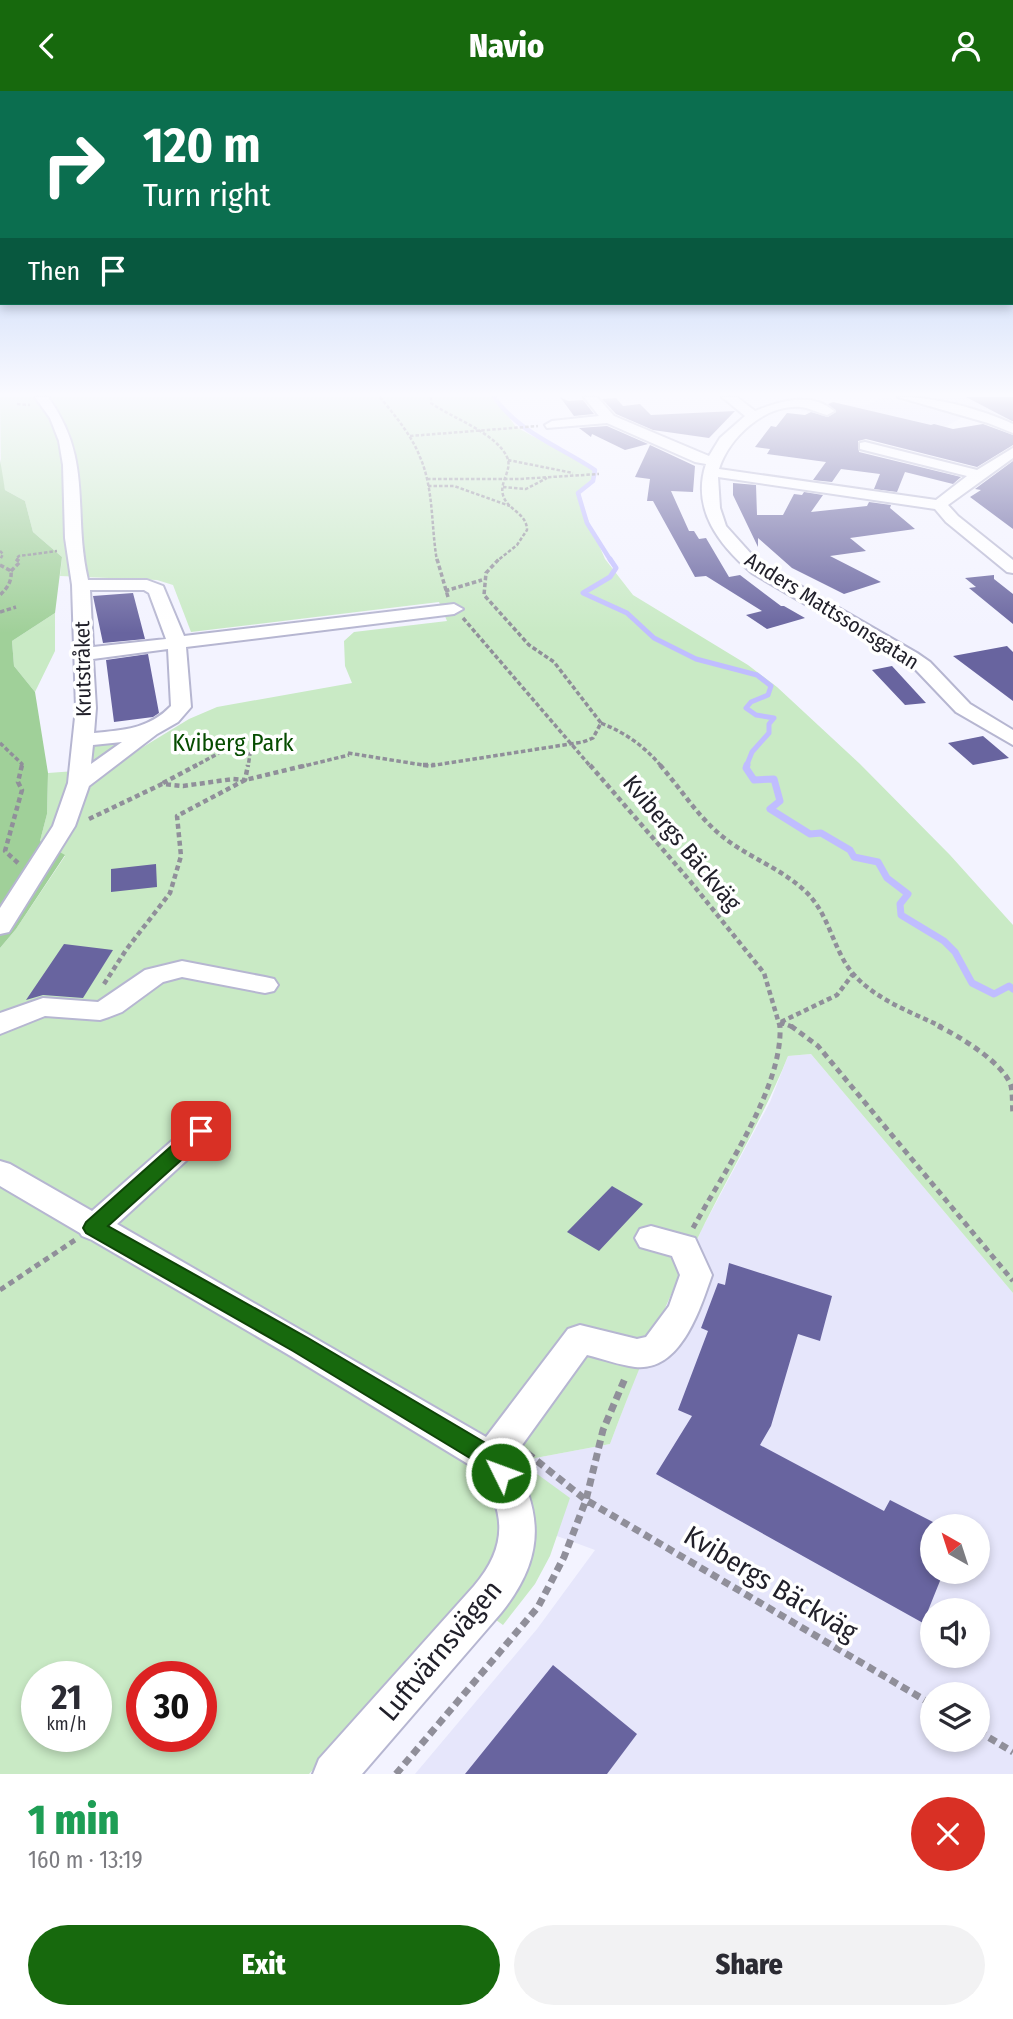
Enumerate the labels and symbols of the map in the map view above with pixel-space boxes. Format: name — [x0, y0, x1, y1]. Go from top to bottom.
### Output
street label: Anders Mattssonsgatan — [740, 547, 924, 675]
street label: Krutstråket — [69, 621, 97, 717]
park label: Kviberg Park — [172, 729, 295, 757]
street label: Kvibergs Bäckväg — [617, 770, 747, 917]
pin — [171, 1101, 231, 1161]
position arrow — [464, 1436, 538, 1510]
north arrow — [920, 1514, 990, 1584]
street label: Kvibergs Bäckväg — [678, 1519, 864, 1649]
street label: Luftvärnsvägen — [372, 1573, 509, 1727]
speed limit sign: 30 — [126, 1661, 217, 1752]

